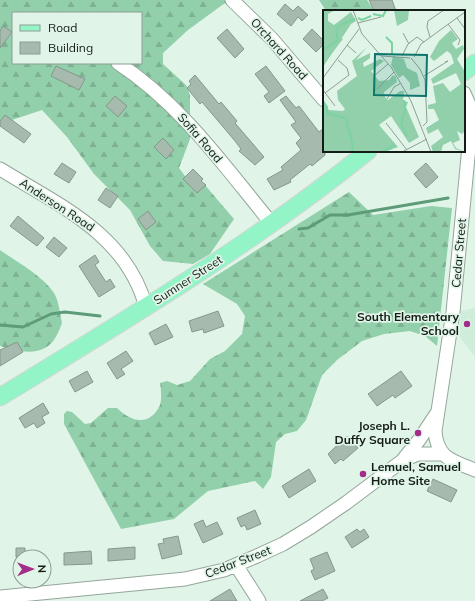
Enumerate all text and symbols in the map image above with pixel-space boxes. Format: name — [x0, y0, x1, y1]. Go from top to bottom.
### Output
inset map — [323, 10, 465, 152]
legend — [12, 12, 142, 64]
street label: Orchard Road — [248, 15, 311, 83]
text: Road — [48, 20, 77, 35]
text: Building — [48, 40, 93, 55]
street label: Sofia Road — [175, 110, 226, 166]
street label: Anderson Road — [17, 175, 98, 234]
street label: Cedar Street — [448, 218, 469, 288]
street label: Sumner Street — [150, 252, 225, 307]
place label: South Elementary School — [357, 309, 459, 338]
marker: South Elementary School — [462, 319, 472, 329]
place label: Joseph L. Duffy Square — [334, 418, 410, 447]
marker: Joseph L. Duffy Square — [413, 428, 423, 438]
place label: Lemuel, Samuel Home Site — [371, 459, 461, 488]
marker: Lemuel, Samuel Home Site — [358, 469, 368, 479]
street label: Cedar Street — [203, 542, 273, 581]
north arrow — [12, 549, 52, 589]
text: N — [35, 565, 49, 573]

